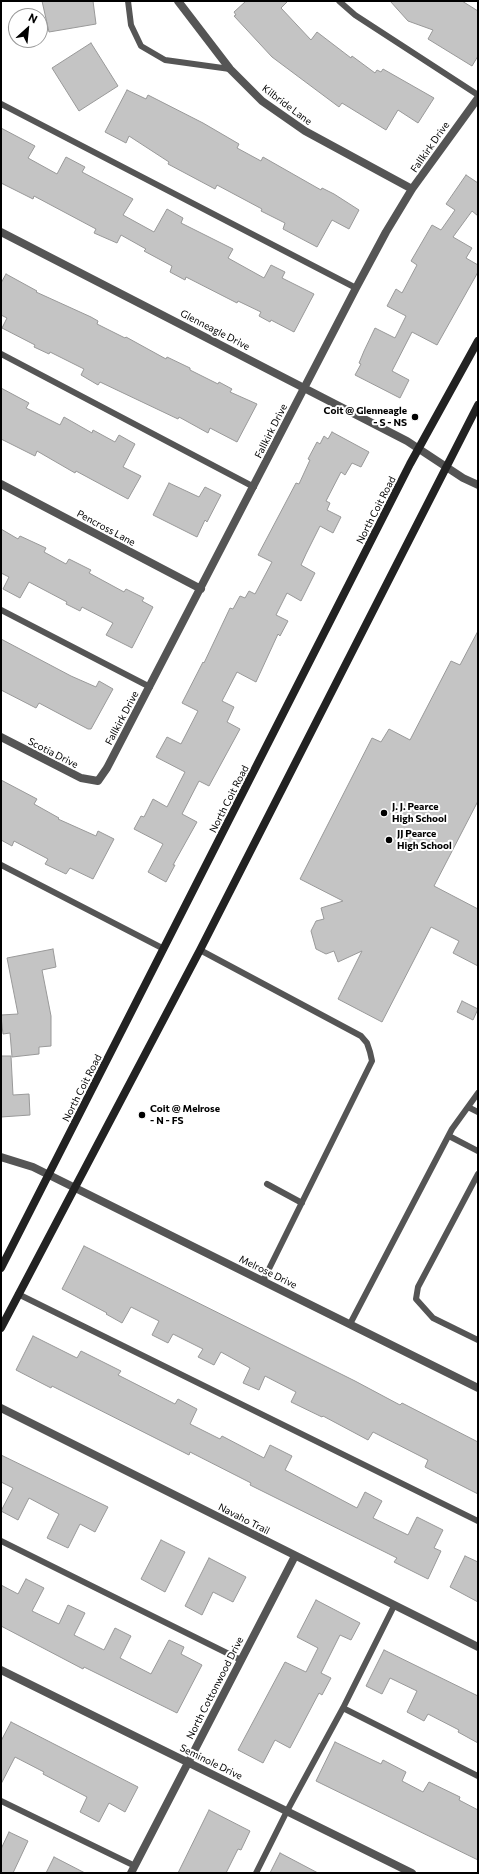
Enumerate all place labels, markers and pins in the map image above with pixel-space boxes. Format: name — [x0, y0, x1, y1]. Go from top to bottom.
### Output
place label: Coit @ Glenneagle - S - NS — [324, 405, 407, 428]
marker: Coit @ Glenneagle - S - NS — [410, 412, 420, 422]
place label: J. J. Pearce High School — [392, 801, 447, 824]
marker: J. J. Pearce High School — [379, 808, 389, 818]
place label: JJ Pearce High School — [397, 828, 452, 852]
marker: JJ Pearce High School — [384, 835, 394, 845]
place label: Coit @ Melrose - N - FS — [150, 1103, 220, 1126]
marker: Coit @ Melrose - N - FS — [137, 1110, 147, 1120]

